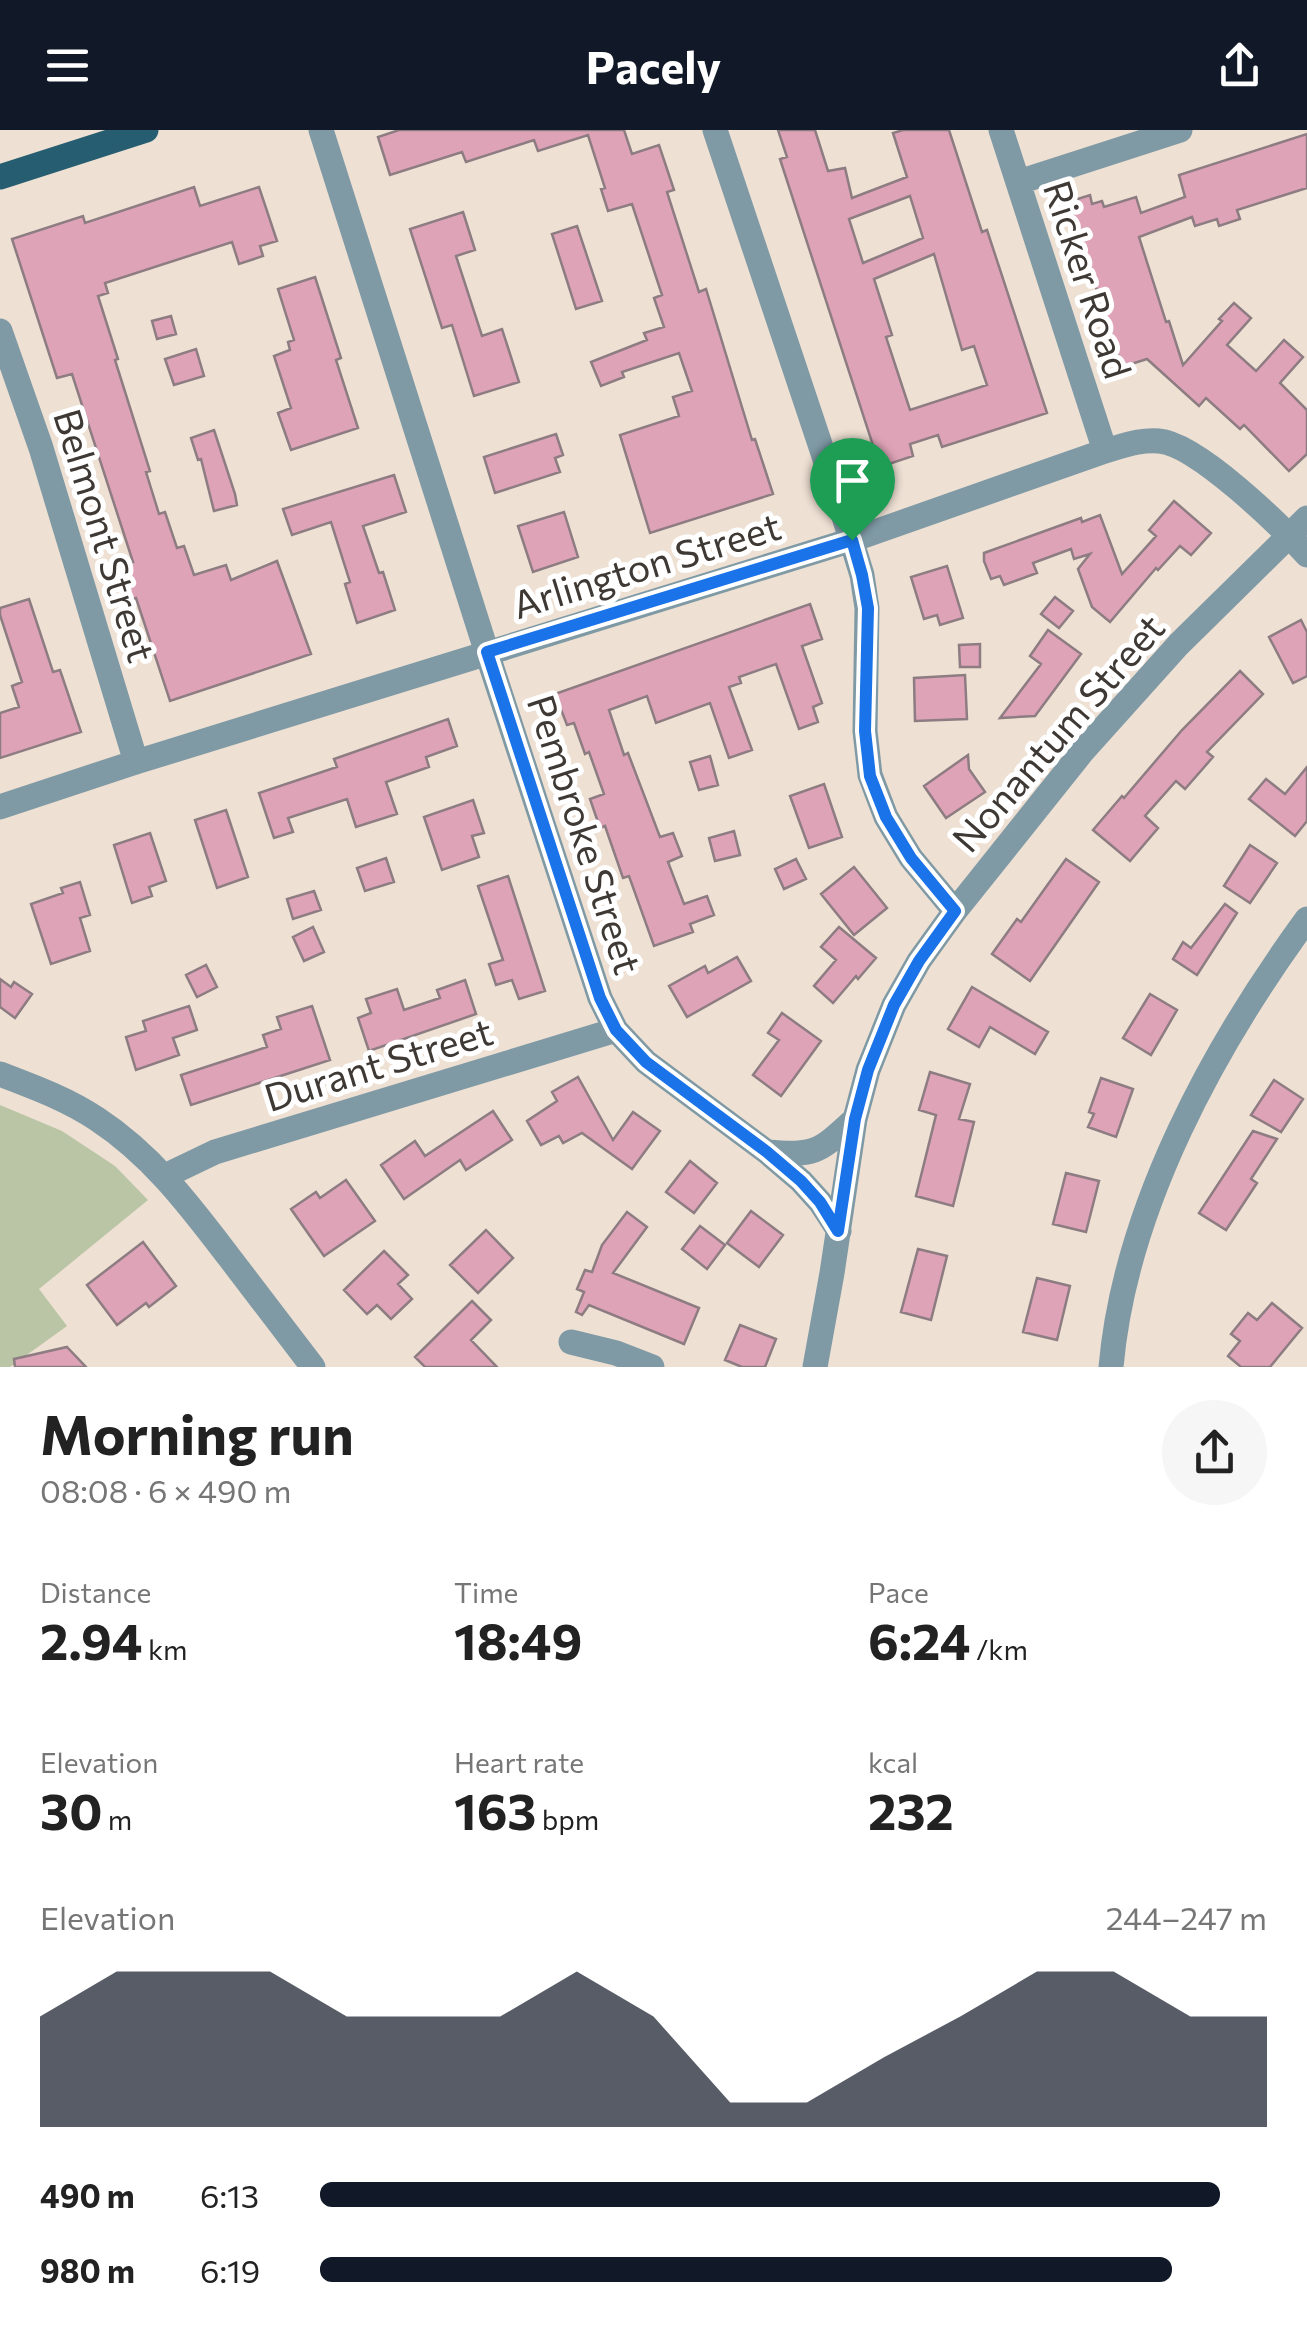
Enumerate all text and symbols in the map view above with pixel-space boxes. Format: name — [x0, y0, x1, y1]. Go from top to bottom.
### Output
icon: menu — [40, 38, 95, 93]
text: Pacely — [586, 38, 721, 93]
icon: share — [1212, 38, 1267, 93]
street label: Ricker Road — [1035, 174, 1143, 384]
street label: Belmont Street — [45, 403, 167, 667]
pin — [810, 438, 895, 541]
icon: arrive — [825, 453, 880, 508]
street label: Arlington Street — [506, 501, 786, 627]
street label: Nonantum Street — [941, 604, 1173, 860]
street label: Pembroke Street — [519, 689, 653, 979]
street label: Durant Street — [258, 1006, 498, 1120]
text: Morning run — [40, 1399, 354, 1466]
button: share — [1162, 1400, 1267, 1505]
text: 08:08 · 6 × 490 m — [40, 1470, 291, 1510]
text: Distance — [40, 1575, 151, 1609]
text: Time — [454, 1575, 518, 1609]
text: Pace — [868, 1575, 929, 1609]
text: 2.94 — [40, 1609, 143, 1670]
text: 18:49 — [454, 1609, 582, 1670]
text: 6:24 — [868, 1609, 971, 1670]
text: km — [143, 1632, 187, 1666]
text: /km — [971, 1632, 1028, 1666]
text: Elevation — [40, 1745, 158, 1779]
text: Heart rate — [454, 1745, 584, 1779]
text: kcal — [868, 1745, 918, 1779]
text: 30 — [40, 1779, 102, 1840]
text: 163 — [454, 1779, 536, 1840]
text: 232 — [868, 1779, 954, 1840]
text: m — [102, 1802, 132, 1836]
text: bpm — [536, 1802, 599, 1836]
text: Elevation — [40, 1897, 175, 1937]
text: 244–247 m — [1106, 1897, 1267, 1937]
text: 490 m — [40, 2175, 135, 2215]
text: 6:13 — [200, 2175, 259, 2215]
text: 980 m — [40, 2250, 135, 2290]
text: 6:19 — [200, 2250, 260, 2290]

